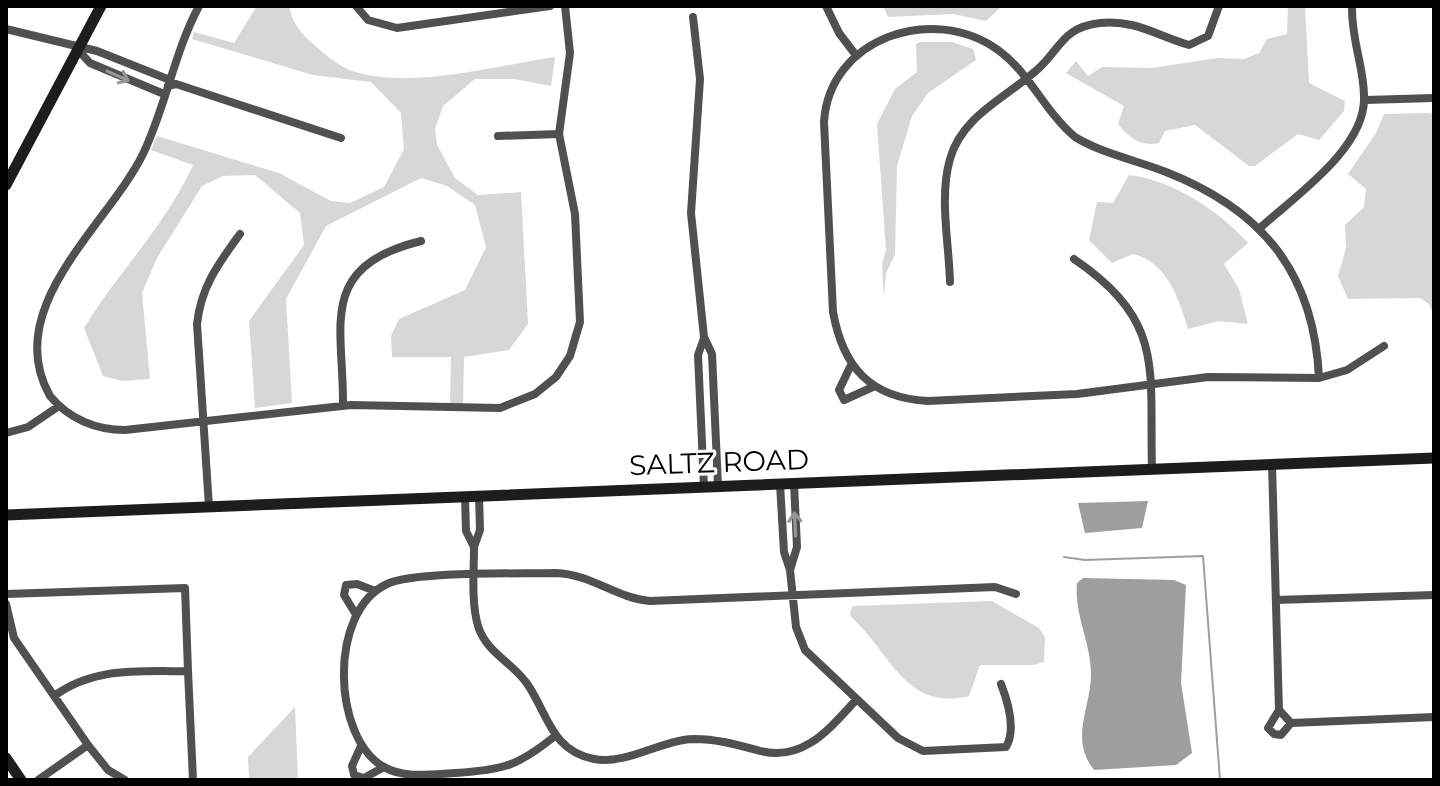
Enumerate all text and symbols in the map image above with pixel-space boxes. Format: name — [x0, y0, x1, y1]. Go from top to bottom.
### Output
one-way arrow — [105, 69, 130, 84]
street label: SALTZ ROAD — [628, 442, 810, 482]
one-way arrow — [788, 511, 803, 538]

